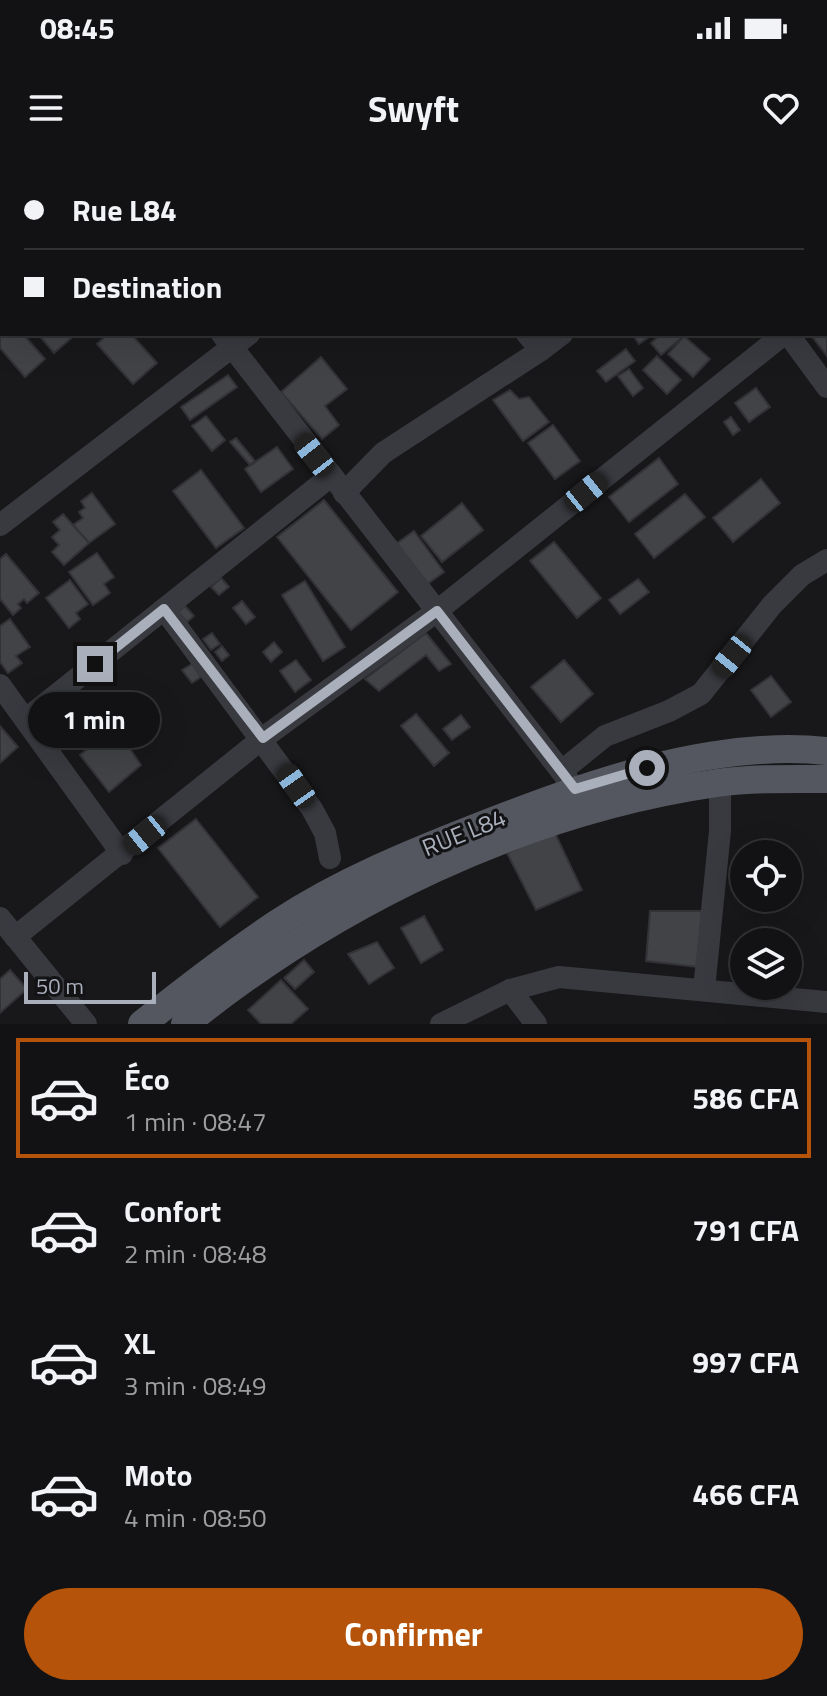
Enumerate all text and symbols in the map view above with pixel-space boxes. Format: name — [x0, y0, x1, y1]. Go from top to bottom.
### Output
text: 08:45 — [40, 5, 115, 51]
text: Swyft — [368, 81, 459, 136]
icon: menu — [24, 86, 68, 130]
icon: heart — [759, 86, 803, 130]
text: Rue L84 — [72, 187, 177, 233]
text: Destination — [72, 264, 222, 310]
car — [290, 429, 338, 481]
car — [560, 468, 612, 516]
car — [708, 630, 756, 682]
route end — [77, 646, 113, 682]
callout: 1 min — [29, 692, 161, 748]
text: 1 min — [62, 700, 126, 739]
route start — [629, 750, 665, 786]
car — [272, 759, 320, 813]
street label: RUE L84 — [416, 799, 511, 865]
car — [119, 811, 171, 859]
map controls — [730, 840, 802, 1000]
button: locate — [730, 840, 802, 912]
button: layers — [730, 928, 802, 1000]
scale bar — [24, 968, 156, 1004]
text: 50 m — [36, 969, 84, 1003]
text: Éco — [124, 1056, 170, 1102]
icon: car — [28, 1062, 100, 1134]
text: 586 CFA — [692, 1075, 799, 1121]
text: 1 min · 08:47 — [124, 1102, 267, 1141]
text: Confort — [124, 1188, 221, 1234]
icon: car — [28, 1194, 100, 1266]
text: 791 CFA — [692, 1207, 799, 1253]
text: 2 min · 08:48 — [124, 1234, 267, 1273]
text: XL — [124, 1320, 155, 1366]
icon: car — [28, 1326, 100, 1398]
text: 997 CFA — [692, 1339, 799, 1385]
text: 3 min · 08:49 — [124, 1366, 267, 1405]
text: Moto — [124, 1452, 192, 1498]
icon: car — [28, 1458, 100, 1530]
text: 466 CFA — [692, 1471, 799, 1517]
text: 4 min · 08:50 — [124, 1498, 267, 1537]
button: Confirmer — [24, 1588, 803, 1680]

